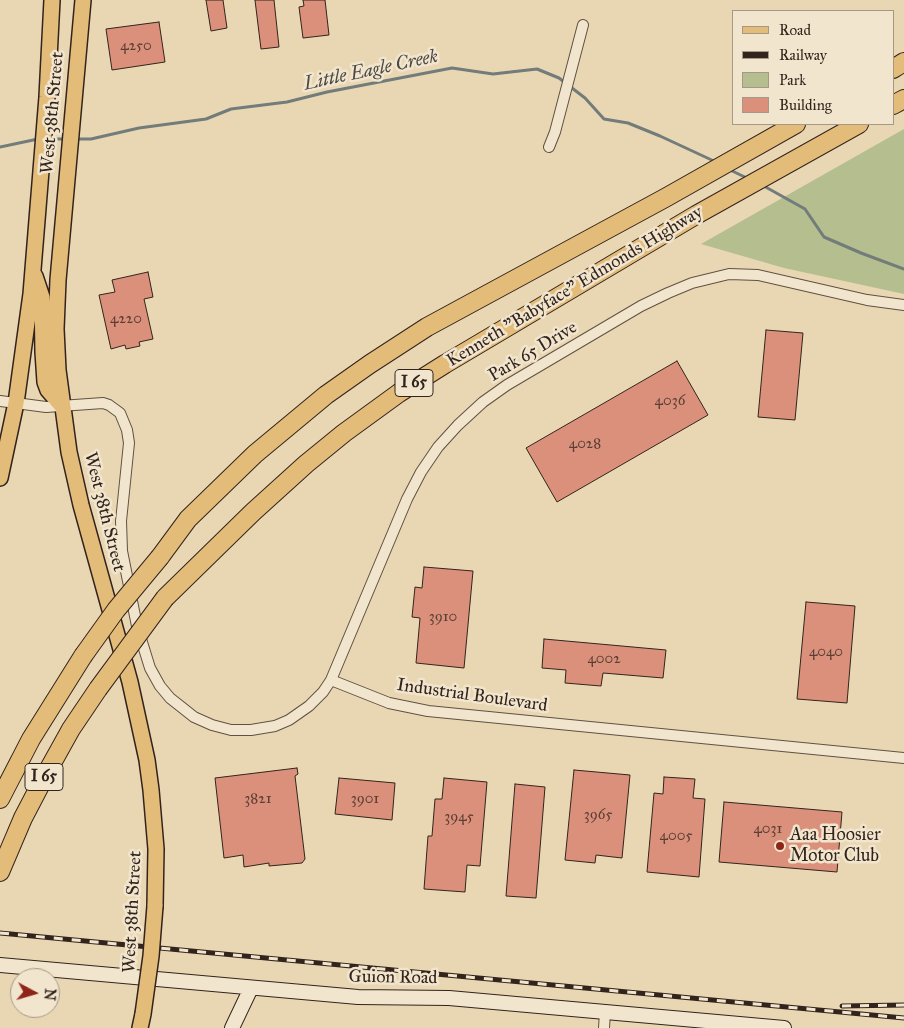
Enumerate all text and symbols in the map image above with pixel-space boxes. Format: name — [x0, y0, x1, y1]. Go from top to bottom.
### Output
legend — [732, 10, 894, 125]
text: Road — [779, 21, 811, 39]
house number: 4250 — [120, 37, 152, 55]
water label: Little Eagle Creek — [302, 46, 440, 96]
text: Railway — [779, 46, 827, 64]
street label: West 38th Street — [37, 51, 69, 175]
text: Park — [779, 71, 806, 89]
text: Building — [779, 96, 832, 114]
street label: Kenneth "Babyface" Edmonds Highway — [443, 202, 707, 372]
house number: 4220 — [110, 310, 142, 328]
street label: Park 65 Drive — [485, 317, 581, 387]
road number: I 65 — [395, 369, 433, 396]
house number: 4036 — [655, 392, 685, 410]
house number: 4028 — [569, 435, 601, 453]
street label: West 38th Street — [79, 450, 129, 574]
house number: 3910 — [429, 608, 457, 626]
house number: 4040 — [809, 643, 843, 661]
house number: 4002 — [587, 650, 621, 668]
street label: Industrial Boulevard — [395, 675, 549, 717]
road number: I 65 — [25, 764, 63, 790]
house number: 3821 — [244, 790, 272, 808]
house number: 3901 — [351, 790, 379, 808]
house number: 3965 — [584, 806, 612, 824]
house number: 3945 — [444, 808, 474, 826]
house number: 4031 — [753, 820, 783, 838]
place label: Aaa Hoosier Motor Club — [790, 825, 881, 868]
house number: 4005 — [660, 827, 692, 845]
marker: Aaa Hoosier Motor Club — [774, 840, 786, 852]
street label: West 38th Street — [119, 850, 147, 974]
street label: Guion Road — [348, 966, 438, 990]
north arrow — [10, 968, 60, 1018]
text: N — [40, 988, 58, 1001]

